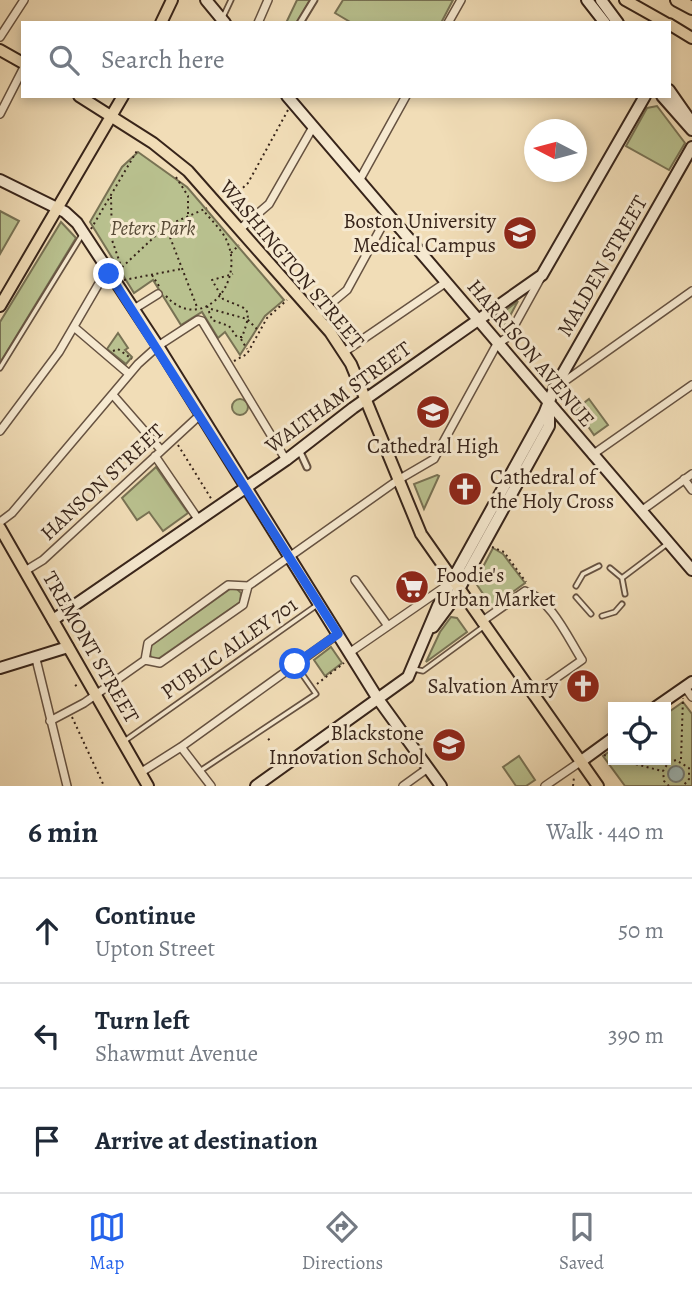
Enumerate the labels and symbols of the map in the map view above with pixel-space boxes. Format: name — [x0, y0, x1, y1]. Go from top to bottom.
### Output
north arrow — [524, 119, 587, 182]
street label: WASHINGTON STREET — [213, 173, 371, 354]
street label: MALDEN STREET — [550, 190, 654, 342]
place label: Boston University Medical Campus — [343, 207, 497, 259]
park label: Peters Park — [110, 214, 196, 242]
school or university icon: Boston University Medical Campus — [501, 214, 539, 252]
route end — [93, 258, 124, 289]
street label: HARRISON AVENUE — [461, 273, 601, 433]
street label: WALTHAM STREET — [259, 334, 417, 460]
school or university icon: Cathedral High — [414, 393, 452, 431]
street label: HANSON STREET — [34, 417, 170, 547]
place label: Cathedral High — [367, 432, 499, 460]
place label: Cathedral of the Holy Cross — [490, 463, 614, 515]
church icon: Cathedral of the Holy Cross — [446, 470, 484, 508]
place label: Foodie's Urban Market — [436, 561, 556, 613]
street label: TREMONT STREET — [36, 566, 146, 728]
supermarket icon: Foodie's Urban Market — [393, 568, 431, 606]
street label: PUBLIC ALLEY 701 — [155, 590, 303, 706]
route start — [279, 648, 310, 679]
church icon: Salvation Amry — [564, 667, 602, 705]
place label: Salvation Amry — [428, 672, 559, 700]
place label: Blackstone Innovation School — [269, 719, 424, 771]
school or university icon: Blackstone Innovation School — [430, 726, 468, 764]

